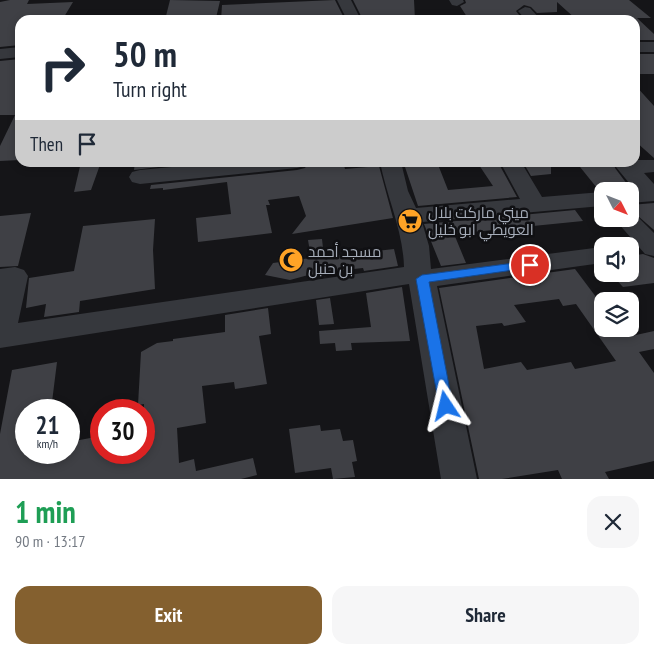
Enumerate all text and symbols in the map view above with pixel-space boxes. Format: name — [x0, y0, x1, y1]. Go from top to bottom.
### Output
text: 50 m — [113, 31, 177, 77]
icon: right — [30, 35, 95, 100]
text: Turn right — [113, 75, 187, 103]
icon: arrive — [73, 130, 101, 158]
text: Then — [30, 132, 63, 156]
north arrow — [594, 182, 639, 228]
map controls — [594, 182, 639, 337]
place label: ميني ماركت بلال العويطي ابو خليل — [428, 203, 534, 242]
supermarket icon: ميني ماركت بلال العويطي ابو خليل — [397, 208, 423, 234]
button: sound — [594, 237, 639, 282]
place label: مسجد أحمد بن حنبل — [308, 242, 381, 279]
pin — [509, 244, 551, 286]
mosque icon: مسجد أحمد بن حنبل — [278, 247, 304, 273]
icon: arrive — [516, 251, 544, 279]
button: layers — [594, 292, 639, 337]
position arrow — [419, 379, 471, 431]
speed limit sign: 30 — [90, 399, 155, 464]
text: 21 — [36, 409, 59, 441]
text: km/h — [37, 436, 58, 451]
text: 1 min — [15, 492, 76, 531]
button: close — [587, 496, 639, 548]
text: 90 m · 13:17 — [15, 531, 86, 551]
button: Exit — [15, 586, 322, 644]
button: Share — [332, 586, 639, 644]

